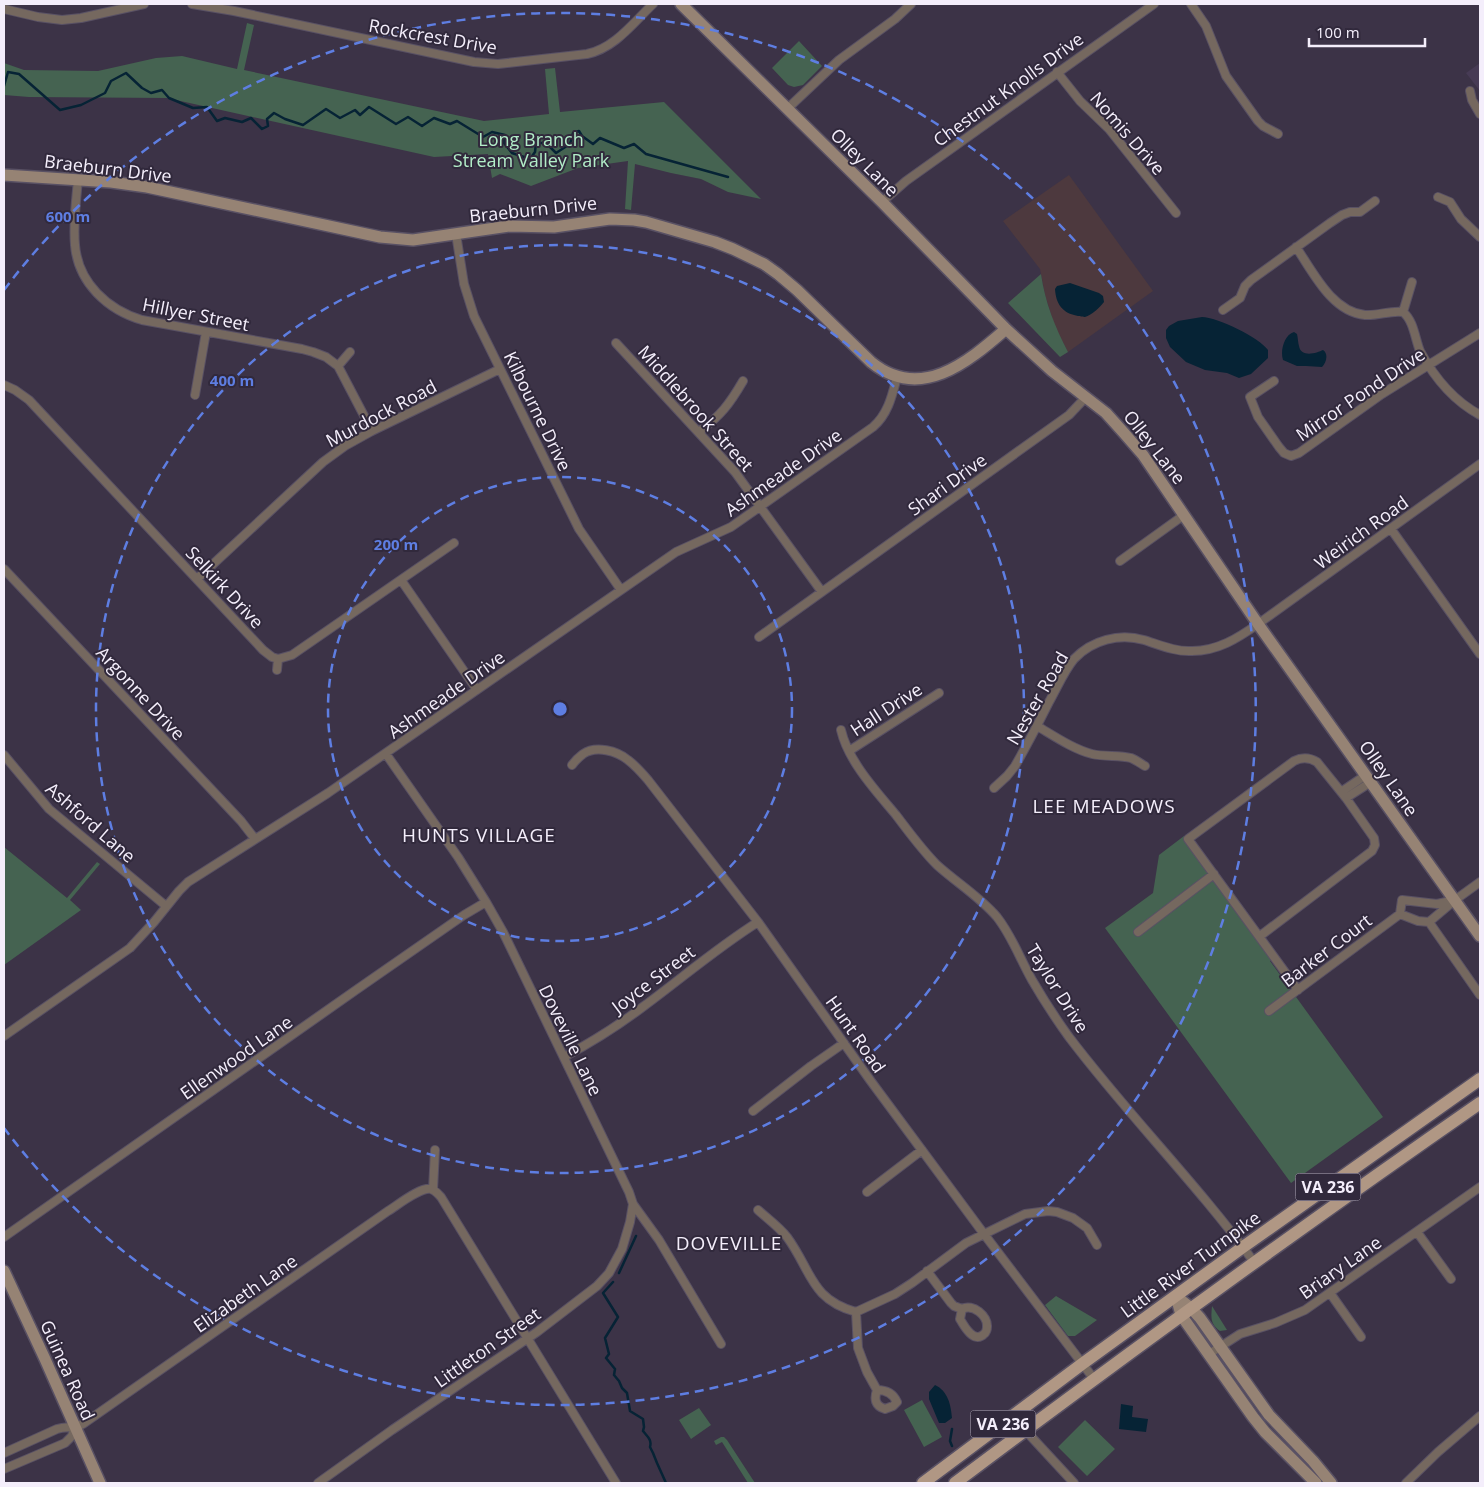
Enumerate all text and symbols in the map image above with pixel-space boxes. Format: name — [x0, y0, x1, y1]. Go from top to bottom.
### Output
street label: Rockcrest Drive — [367, 13, 499, 59]
scale bar — [1309, 15, 1425, 47]
text: 100 m — [1316, 22, 1360, 42]
street label: Chestnut Knolls Drive — [928, 26, 1088, 152]
street label: Nomis Drive — [1085, 86, 1171, 180]
street label: Olley Lane — [826, 123, 904, 201]
park label: Long Branch Stream Valley Park — [453, 127, 610, 172]
street label: Braeburn Drive — [43, 148, 173, 188]
street label: Braeburn Drive — [468, 190, 598, 228]
text: 600 m — [46, 206, 90, 226]
street label: Hillyer Street — [141, 292, 251, 336]
street label: Middlebrook Street — [633, 340, 759, 476]
street label: Mirror Pond Drive — [1291, 342, 1429, 446]
street label: Kilbourne Drive — [499, 347, 577, 475]
text: 400 m — [210, 370, 254, 390]
street label: Murdock Road — [321, 374, 441, 452]
street label: Olley Lane — [1119, 405, 1191, 489]
street label: Ashmeade Drive — [720, 423, 846, 521]
street label: Shari Drive — [903, 447, 991, 521]
street label: Weirich Road — [1309, 490, 1413, 574]
text: 200 m — [374, 534, 418, 554]
street label: Selkirk Drive — [181, 541, 269, 633]
street label: Argonne Drive — [91, 641, 191, 745]
street label: Ashmeade Drive — [383, 645, 509, 743]
street label: Nester Road — [1001, 647, 1073, 749]
street label: Hall Drive — [845, 677, 927, 741]
centre of rings — [551, 700, 569, 718]
street label: Olley Lane — [1354, 735, 1424, 821]
street label: Ashford Lane — [41, 776, 141, 868]
district label: LEE MEADOWS — [1032, 793, 1176, 819]
district label: HUNTS VILLAGE — [402, 822, 556, 848]
street label: Barker Court — [1276, 908, 1376, 992]
street label: Taylor Drive — [1021, 939, 1095, 1037]
street label: Joyce Street — [605, 940, 699, 1019]
street label: Doveville Lane — [534, 980, 608, 1100]
street label: Hunt Road — [821, 990, 891, 1078]
street label: Ellenwood Lane — [175, 1009, 297, 1105]
road number: VA 236 — [1296, 1174, 1360, 1200]
street label: Little River Turnpike — [1115, 1205, 1265, 1323]
district label: DOVEVILLE — [676, 1230, 782, 1256]
street label: Briary Lane — [1294, 1230, 1386, 1304]
street label: Elizabeth Lane — [188, 1248, 302, 1338]
street label: Littleton Street — [429, 1301, 545, 1393]
street label: Guinea Road — [35, 1316, 101, 1424]
road number: VA 236 — [970, 1410, 1036, 1438]

